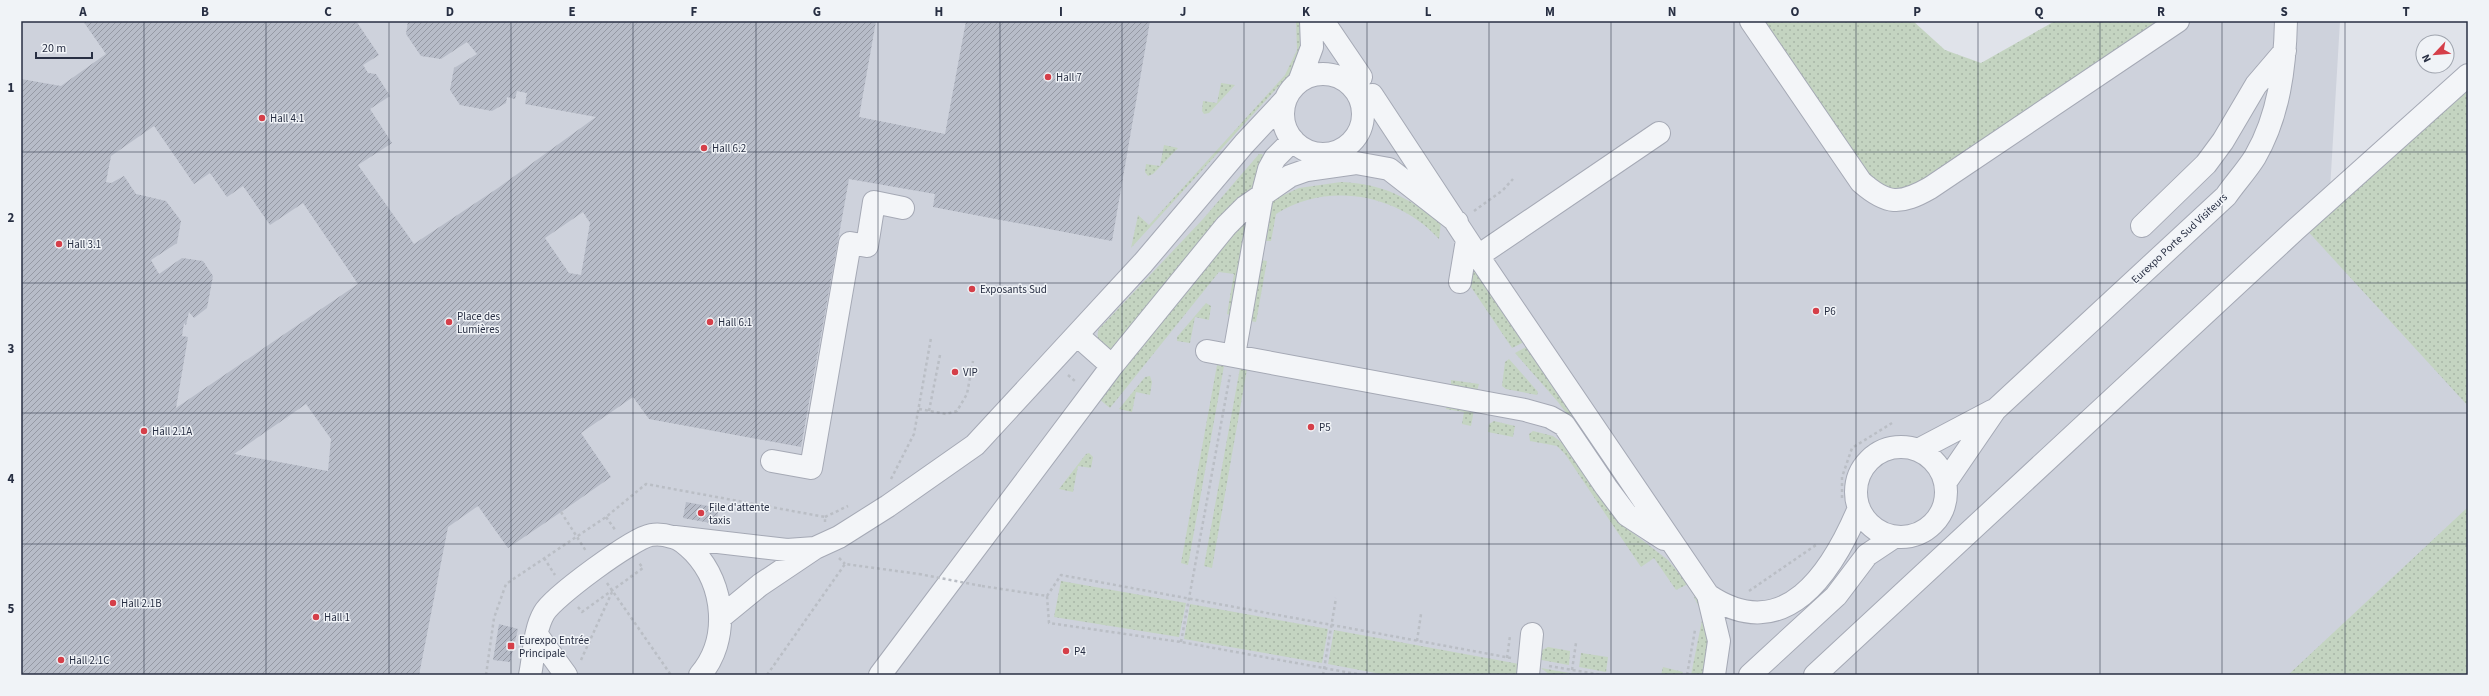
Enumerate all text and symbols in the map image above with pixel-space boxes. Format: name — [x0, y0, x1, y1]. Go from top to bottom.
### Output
text: A — [78, 3, 87, 21]
text: B — [201, 3, 209, 21]
text: C — [324, 3, 332, 21]
text: D — [446, 3, 454, 21]
text: E — [568, 3, 576, 21]
text: F — [691, 3, 698, 21]
text: G — [813, 3, 821, 21]
text: H — [935, 3, 943, 21]
text: I — [1059, 3, 1063, 21]
text: J — [1180, 3, 1186, 21]
text: K — [1302, 3, 1311, 21]
text: L — [1425, 3, 1432, 21]
text: M — [1545, 3, 1555, 21]
text: N — [1668, 3, 1676, 21]
text: O — [1791, 3, 1800, 21]
text: P — [1913, 3, 1921, 21]
text: Q — [2035, 3, 2044, 21]
text: R — [2157, 3, 2165, 21]
text: S — [2280, 3, 2288, 21]
text: T — [2402, 3, 2410, 21]
scale bar — [36, 34, 92, 60]
north arrow — [2415, 34, 2455, 74]
text: 20 m — [42, 40, 66, 57]
text: N — [2418, 52, 2435, 65]
place label: Hall 7 — [1056, 70, 1082, 85]
marker: Hall 7 — [1043, 72, 1053, 82]
text: 1 — [8, 79, 15, 97]
place label: Hall 4.1 — [270, 111, 304, 126]
marker: Hall 4.1 — [257, 113, 267, 123]
place label: Hall 6.2 — [712, 141, 746, 156]
marker: Hall 6.2 — [699, 143, 709, 153]
street label: Eurexpo Porte Sud Visiteurs — [2128, 190, 2231, 287]
text: 2 — [8, 209, 15, 227]
place label: Hall 3.1 — [67, 237, 101, 252]
marker: Hall 3.1 — [54, 239, 64, 249]
place label: Exposants Sud — [980, 282, 1047, 297]
marker: Exposants Sud — [967, 284, 977, 294]
place label: P6 — [1824, 304, 1836, 319]
marker: P6 — [1811, 306, 1821, 316]
place label: Place des Lumières — [457, 309, 501, 337]
place label: Hall 6.1 — [718, 315, 752, 330]
marker: Place des Lumières — [444, 317, 454, 327]
marker: Hall 6.1 — [705, 317, 715, 327]
text: 3 — [8, 340, 15, 358]
place label: VIP — [963, 365, 978, 380]
marker: VIP — [950, 367, 960, 377]
place label: P5 — [1319, 420, 1331, 435]
marker: P5 — [1306, 422, 1316, 432]
place label: Hall 2.1A — [152, 424, 192, 439]
marker: Hall 2.1A — [139, 426, 149, 436]
text: 4 — [8, 470, 15, 488]
place label: File d'attente taxis — [709, 500, 770, 528]
marker: File d'attente taxis — [696, 508, 706, 518]
place label: Hall 2.1B — [121, 596, 162, 611]
marker: Hall 2.1B — [108, 598, 118, 608]
text: 5 — [8, 600, 15, 618]
place label: Hall 1 — [324, 610, 350, 625]
marker: Hall 1 — [311, 612, 321, 622]
place label: Eurexpo Entrée Principale — [519, 633, 590, 661]
marker: Eurexpo Entrée Principale — [506, 641, 516, 651]
place label: P4 — [1074, 644, 1086, 659]
marker: P4 — [1061, 646, 1071, 656]
place label: Hall 2.1C — [69, 653, 109, 668]
marker: Hall 2.1C — [56, 655, 66, 665]

